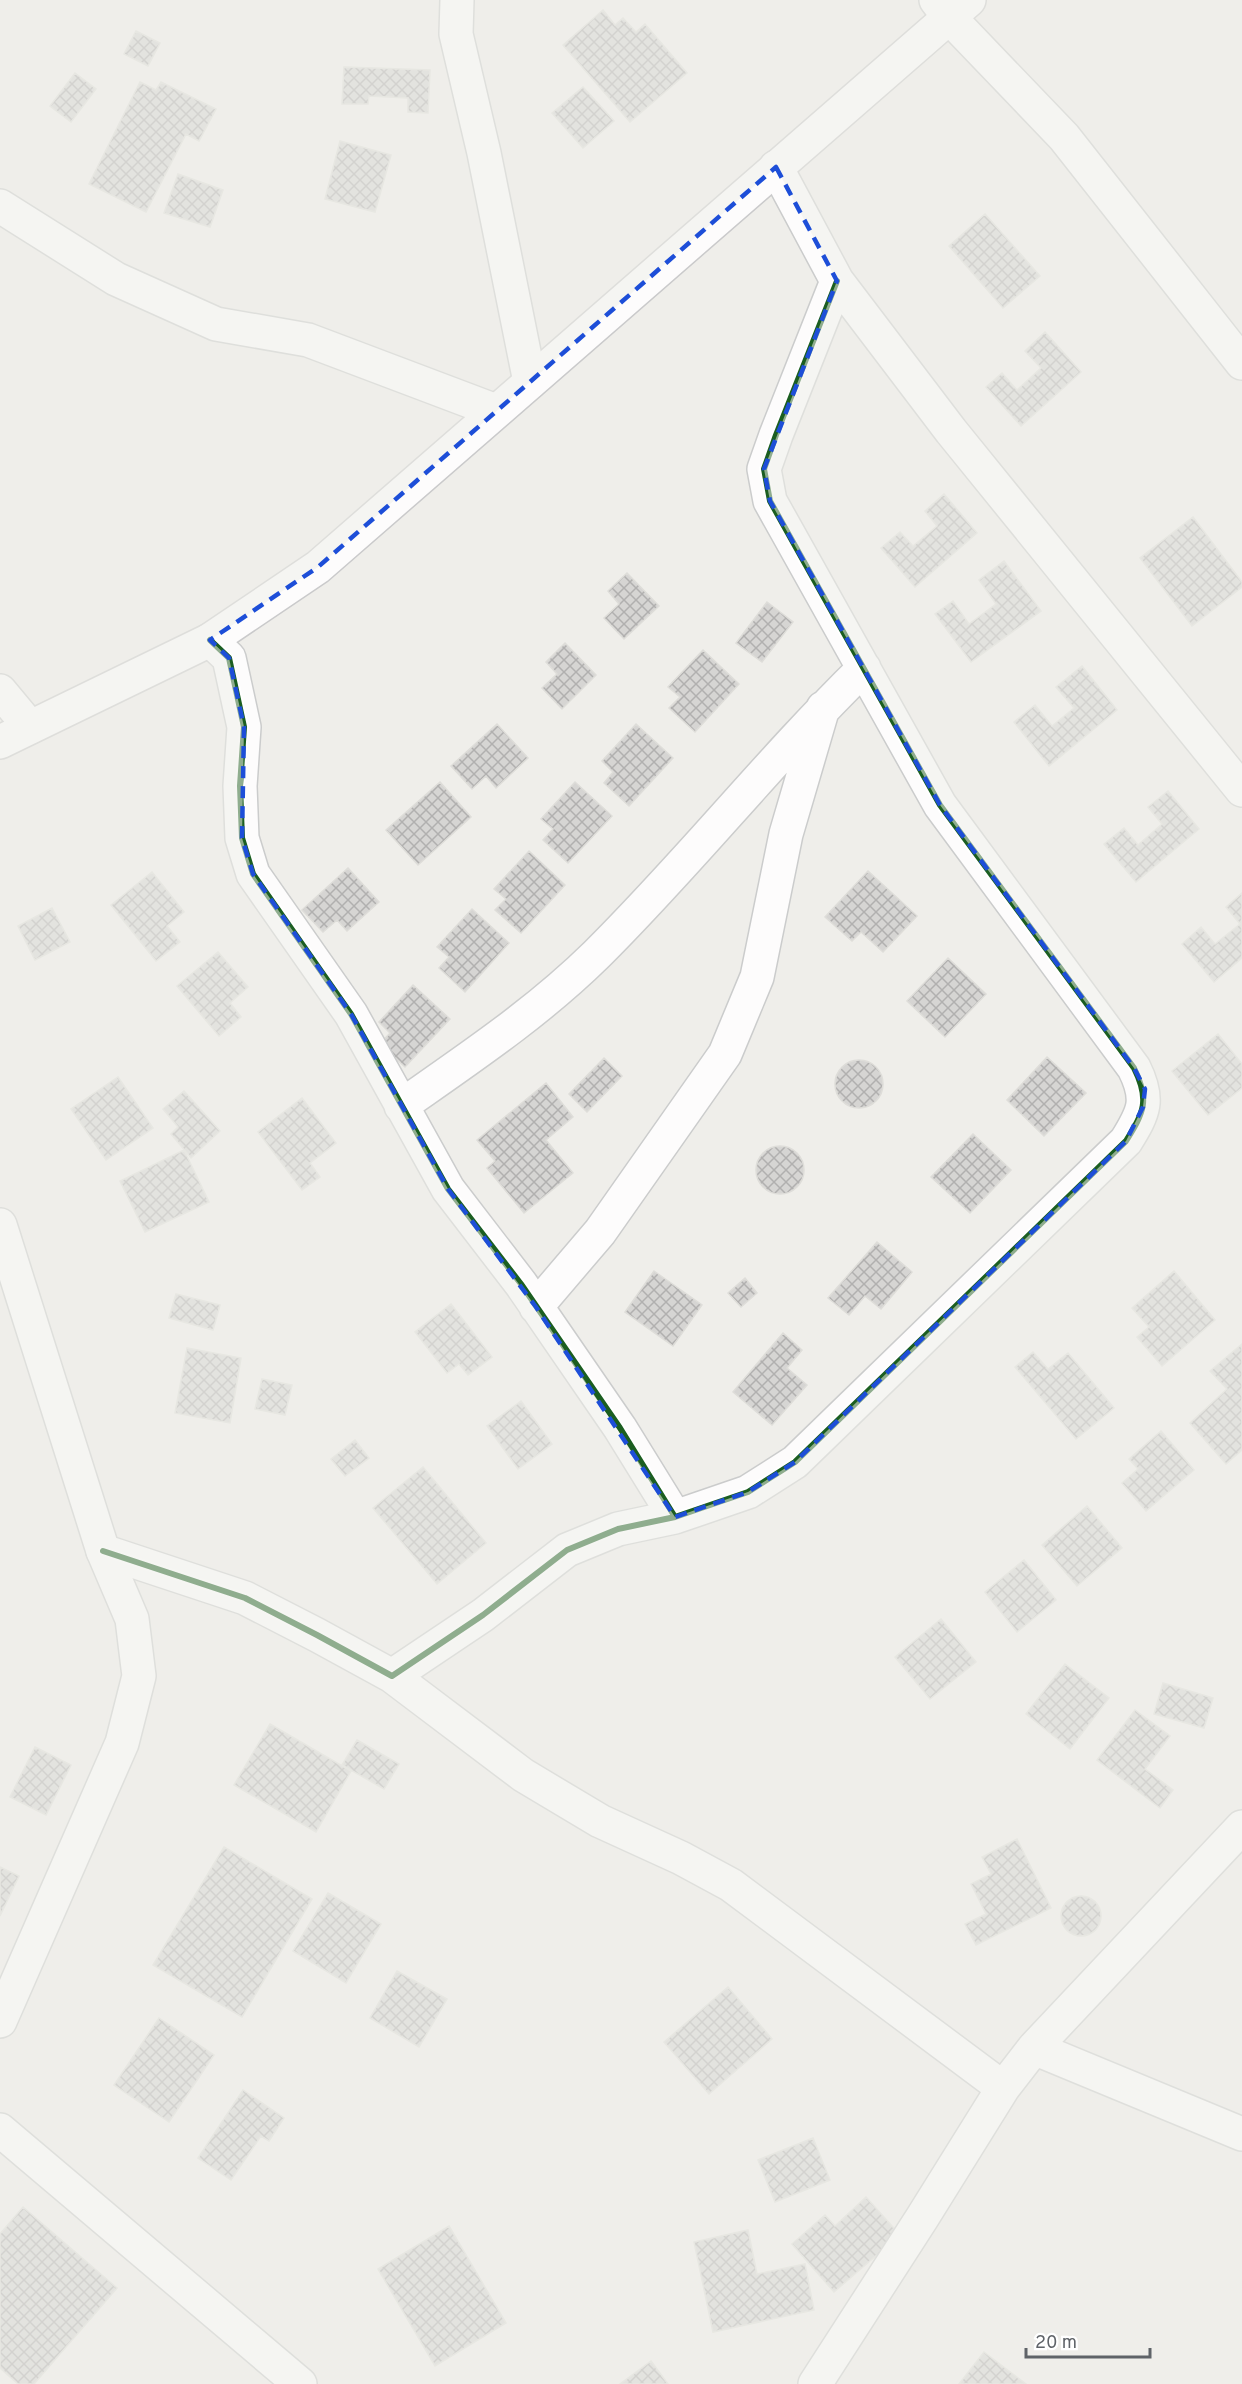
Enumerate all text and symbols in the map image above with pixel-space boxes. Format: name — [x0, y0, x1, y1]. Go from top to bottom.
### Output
scale bar — [1026, 2321, 1150, 2359]
text: 20 m — [1035, 2332, 1077, 2355]

